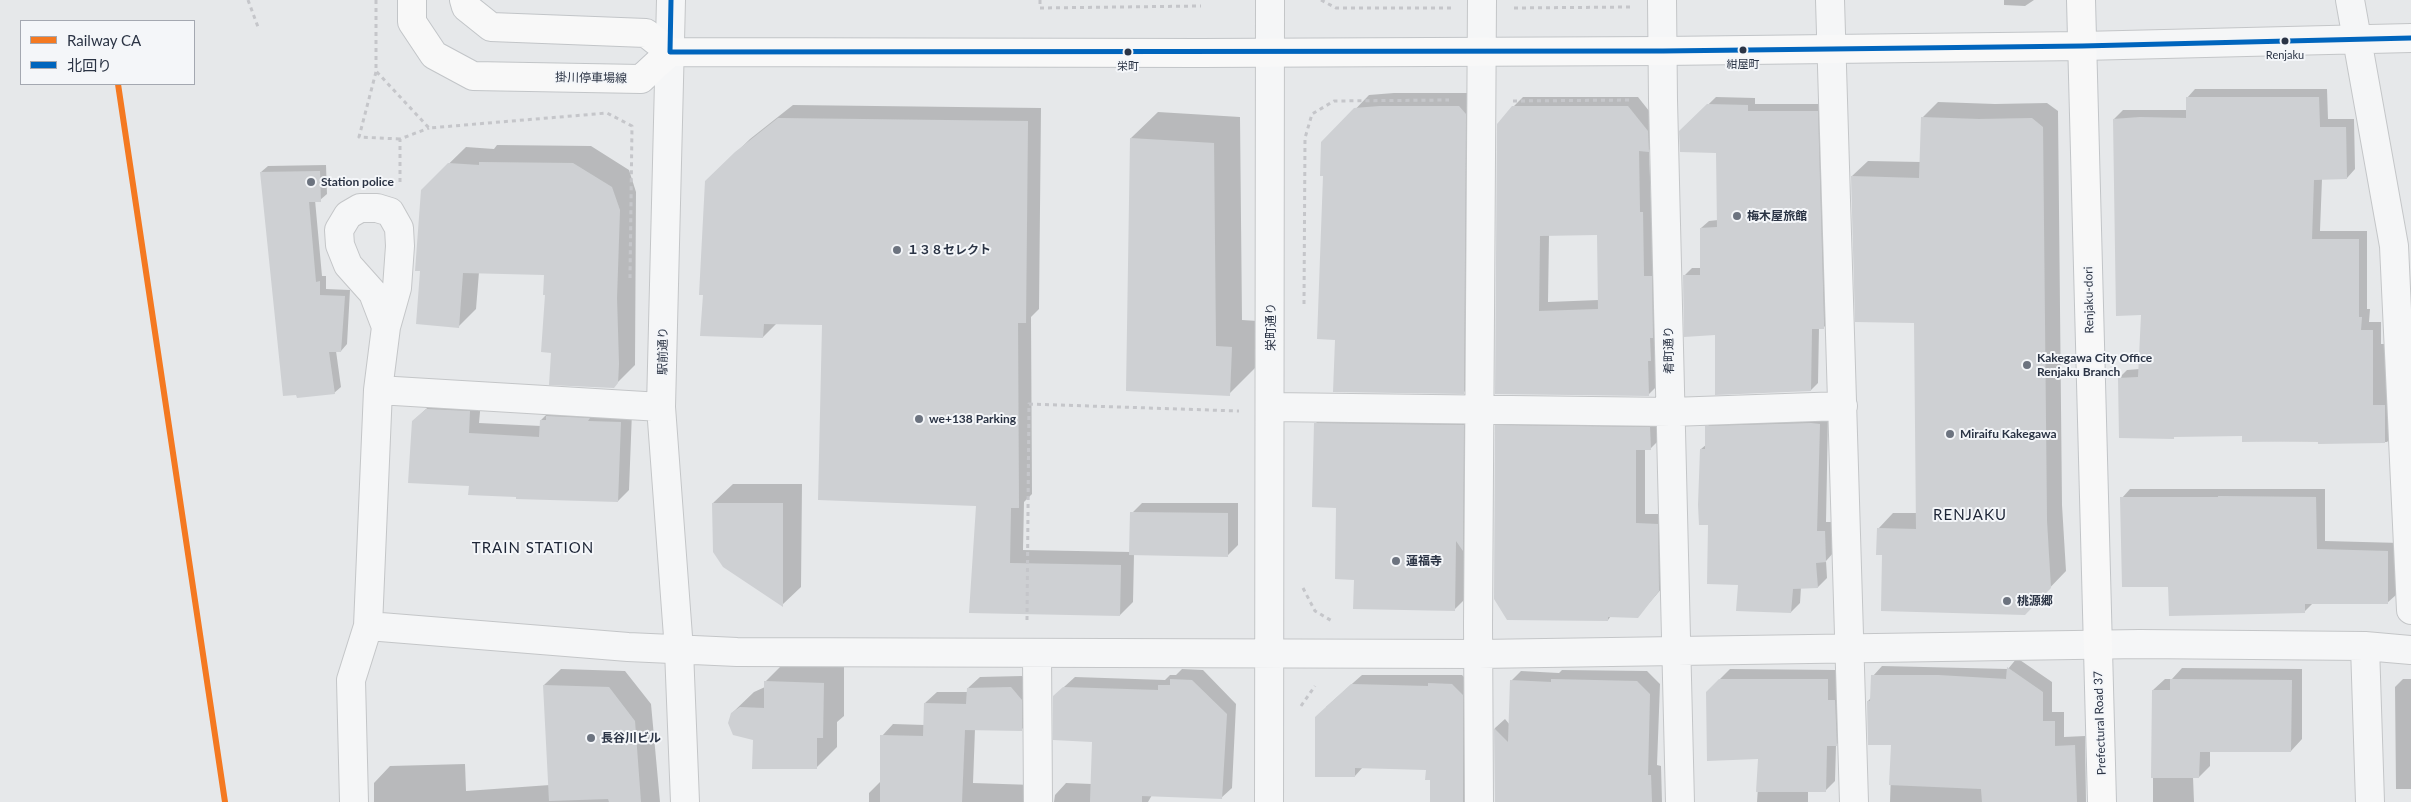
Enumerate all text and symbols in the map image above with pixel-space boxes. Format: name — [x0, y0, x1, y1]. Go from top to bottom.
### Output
legend — [20, 20, 195, 85]
text: Railway CA — [67, 31, 141, 49]
marker: Renjaku — [2280, 36, 2290, 46]
marker: 紺屋町 — [1738, 45, 1748, 55]
marker: 栄町 — [1123, 47, 1133, 57]
place label: Renjaku — [2266, 48, 2304, 62]
text: 北回り — [67, 56, 112, 74]
place label: 紺屋町 — [1727, 57, 1759, 71]
place label: 栄町 — [1117, 59, 1139, 73]
street label: 掛川停車場線 — [555, 70, 627, 86]
place label: Station police — [321, 175, 394, 189]
marker: Station police — [305, 176, 317, 188]
place label: 梅木屋旅館 — [1747, 209, 1807, 223]
marker: 梅木屋旅館 — [1731, 210, 1743, 222]
place label: １３８セレクト — [907, 243, 991, 257]
marker: １３８セレクト — [891, 244, 903, 256]
street label: Renjaku-dori — [2081, 266, 2097, 334]
street label: 栄町通り — [1264, 303, 1278, 351]
street label: 肴町通り — [1661, 326, 1677, 374]
street label: 駅前通り — [655, 327, 671, 375]
place label: Kakegawa City Office Renjaku Branch — [2037, 351, 2152, 379]
marker: Kakegawa City Office Renjaku Branch — [2021, 359, 2033, 371]
place label: we+138 Parking — [929, 412, 1016, 426]
marker: we+138 Parking — [913, 413, 925, 425]
place label: Miraifu Kakegawa — [1960, 427, 2057, 441]
marker: Miraifu Kakegawa — [1944, 428, 1956, 440]
district label: RENJAKU — [1932, 506, 2008, 524]
district label: TRAIN STATION — [470, 539, 596, 557]
place label: 蓮福寺 — [1406, 554, 1442, 568]
marker: 蓮福寺 — [1390, 555, 1402, 567]
place label: 桃源郷 — [2017, 594, 2053, 608]
marker: 桃源郷 — [2001, 595, 2013, 607]
street label: Prefectural Road 37 — [2091, 671, 2109, 775]
place label: 長谷川ビル — [601, 731, 661, 745]
marker: 長谷川ビル — [585, 732, 597, 744]

